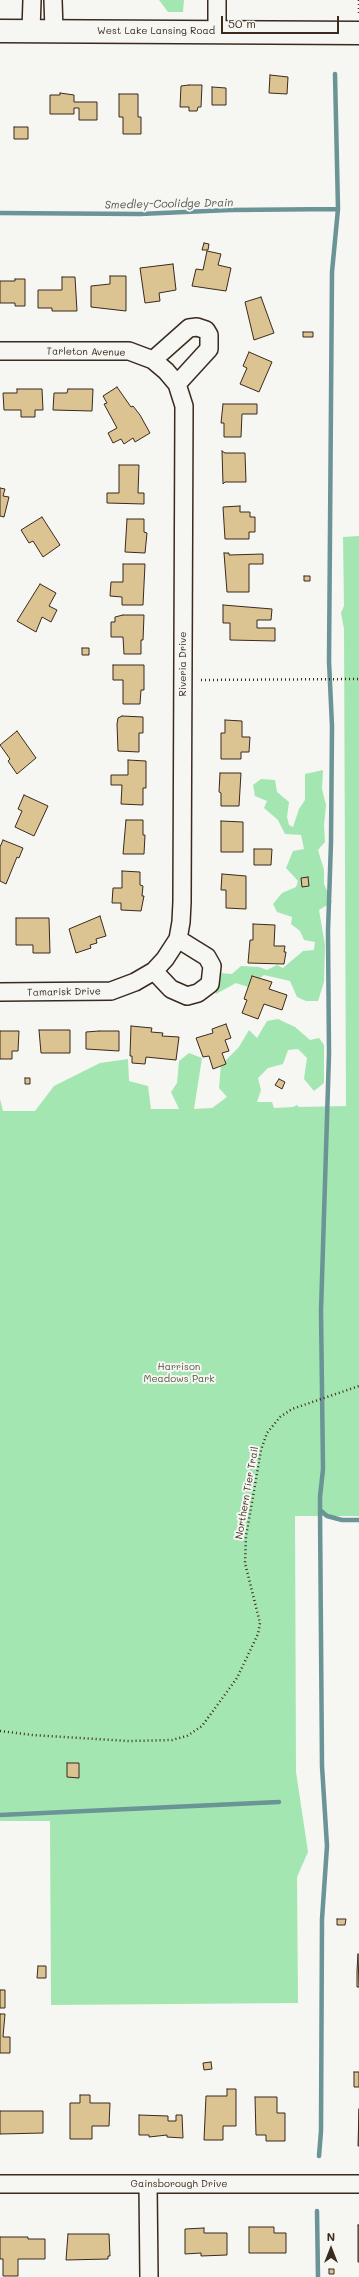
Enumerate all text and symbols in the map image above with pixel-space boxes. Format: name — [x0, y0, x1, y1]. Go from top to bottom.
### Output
scale bar — [223, 8, 341, 34]
text: 50 m — [228, 15, 256, 31]
street label: West Lake Lansing Road — [97, 25, 215, 37]
water label: Smedley-Coolidge Drain — [104, 196, 234, 212]
street label: Tarleton Avenue — [46, 345, 126, 359]
street label: Riveria Drive — [177, 632, 189, 696]
street label: Tamarisk Drive — [27, 985, 101, 999]
park label: Harrison Meadows Park — [143, 1361, 215, 1384]
street label: Northern Tier Trail — [233, 1446, 261, 1540]
street label: Gainsborough Drive — [131, 2178, 227, 2190]
north arrow — [311, 2229, 351, 2269]
text: N — [327, 2229, 335, 2244]

